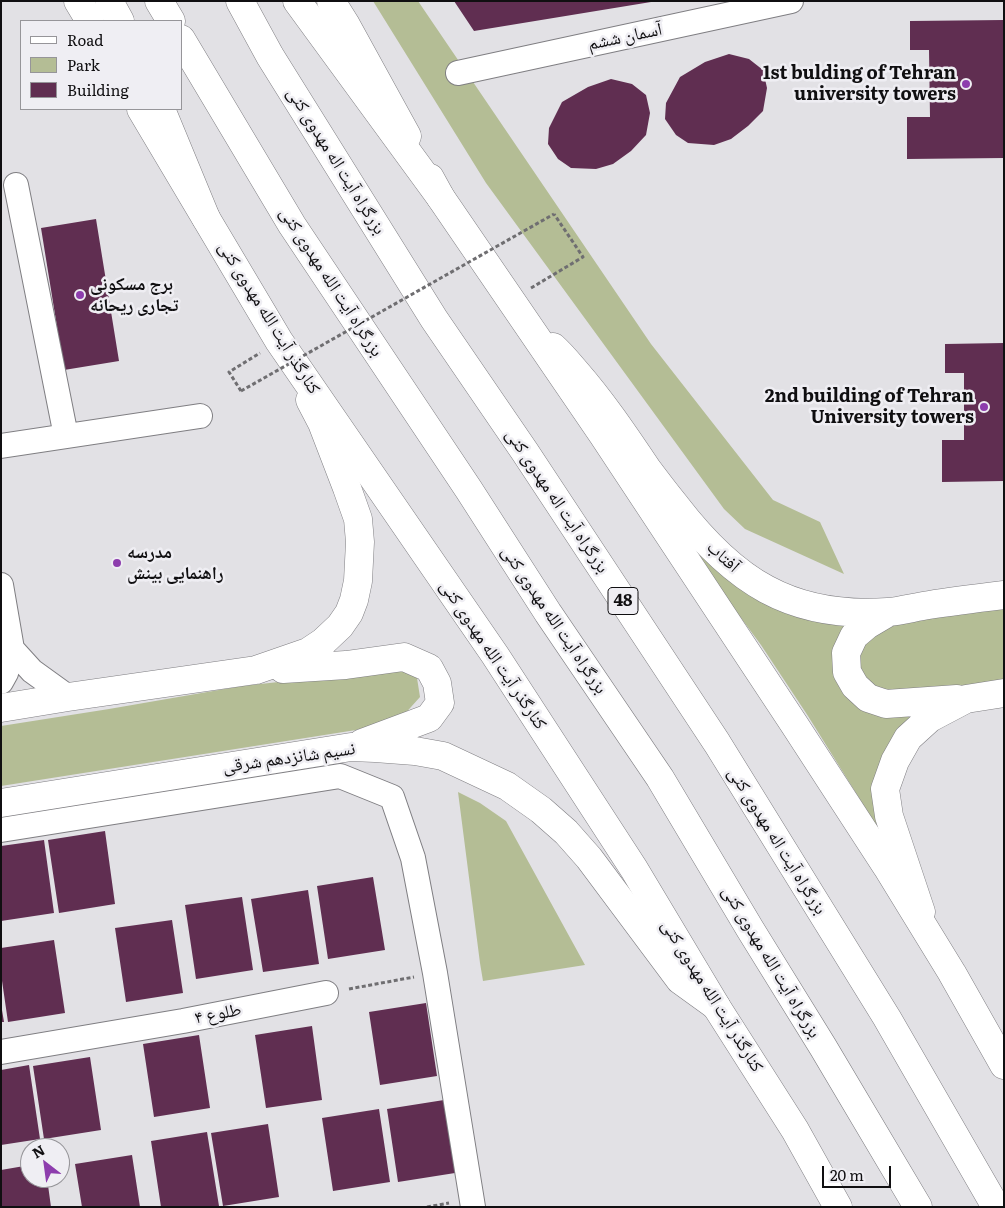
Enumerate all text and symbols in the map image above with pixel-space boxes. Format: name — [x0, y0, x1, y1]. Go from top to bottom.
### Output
street label: آسمان ششم — [586, 19, 664, 55]
legend — [20, 20, 182, 110]
text: Road — [67, 28, 103, 51]
text: Park — [67, 53, 100, 76]
place label: 1st bulding of Tehran university towers — [763, 63, 956, 106]
text: Building — [67, 78, 129, 101]
marker: 1st bulding of Tehran university towers — [960, 78, 972, 90]
street label: بزرگراه آیت اله مهدوی کنی — [282, 83, 390, 239]
street label: بزرگراه آیت الله مهدوی کنی — [275, 203, 387, 361]
street label: کنارگذر آیت الله مهدوی کنی — [213, 238, 325, 398]
place label: برج مسکونی تجاری ریحانه — [90, 274, 178, 316]
marker: برج مسکونی تجاری ریحانه — [74, 289, 86, 301]
place label: 2nd building of Tehran University towers — [765, 386, 974, 428]
marker: 2nd building of Tehran University towers — [978, 401, 990, 413]
street label: بزرگراه آیت اله مهدوی کنی — [501, 425, 613, 577]
street label: آفتاب — [702, 537, 744, 577]
place label: مدرسه راهنمایی بینش — [127, 542, 224, 584]
street label: بزرگراه آیت الله مهدوی کنی — [496, 542, 612, 698]
marker: مدرسه راهنمایی بینش — [111, 557, 123, 569]
street label: کنارگذر آیت الله مهدوی کنی — [435, 576, 551, 734]
road number: 48 — [608, 588, 638, 614]
street label: نسیم شانزدهم شرقی — [221, 738, 357, 778]
street label: بزرگراه آیت اله مهدوی کنی — [723, 763, 831, 919]
street label: بزرگراه آیت الله مهدوی کنی — [717, 882, 825, 1042]
street label: کنارگذر آیت الله مهدوی کنی — [656, 916, 768, 1076]
street label: طلوع ۴ — [193, 999, 243, 1029]
north arrow — [20, 1138, 70, 1188]
text: N — [28, 1139, 48, 1162]
scale bar — [825, 1156, 894, 1188]
text: 20 m — [830, 1163, 864, 1186]

